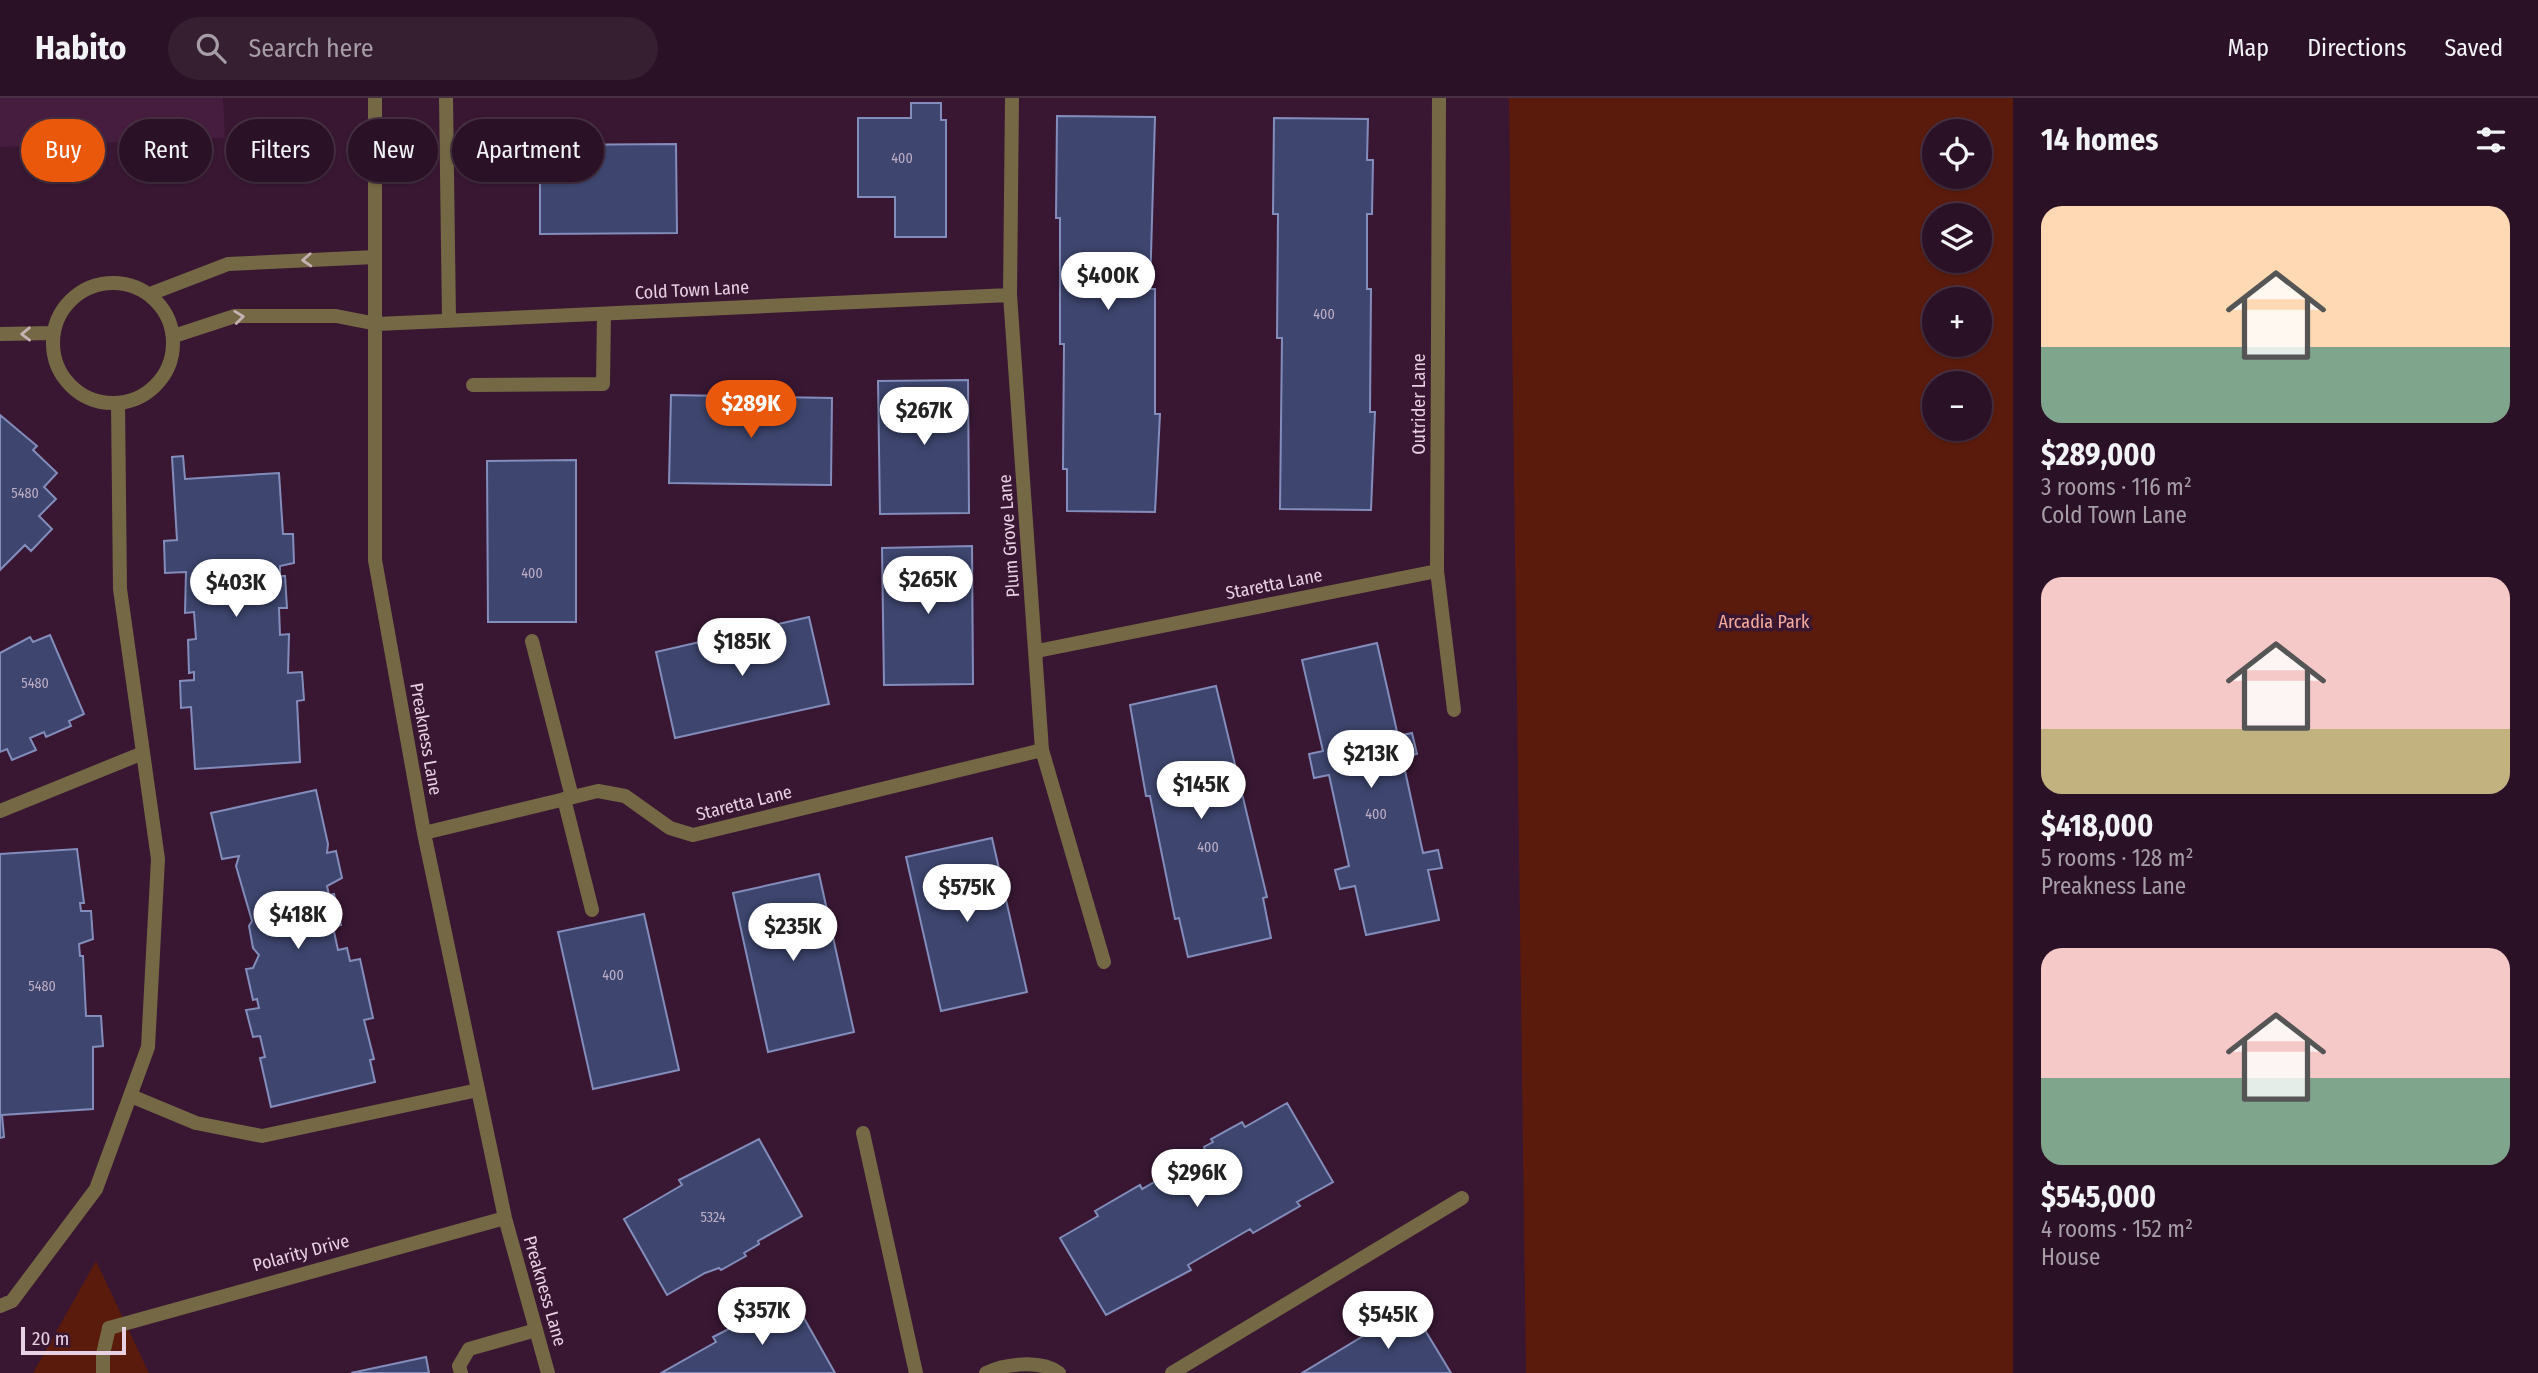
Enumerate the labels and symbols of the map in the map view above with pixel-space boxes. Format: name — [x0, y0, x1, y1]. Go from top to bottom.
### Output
house number: 400 — [891, 150, 913, 167]
pin: $400K — [1059, 252, 1157, 312]
one-way arrow — [302, 253, 313, 268]
street label: Cold Town Lane — [634, 276, 750, 304]
house number: 400 — [1313, 306, 1335, 323]
one-way arrow — [233, 310, 245, 325]
one-way arrow — [21, 326, 31, 342]
street label: Outrider Lane — [1408, 353, 1430, 455]
pin: $289K — [702, 380, 800, 440]
pin: $267K — [875, 388, 973, 447]
street label: Plum Grove Lane — [994, 474, 1024, 598]
house number: 5480 — [11, 485, 39, 502]
pin: $265K — [879, 556, 977, 616]
pin: $403K — [187, 560, 285, 619]
street label: Staretta Lane — [1224, 564, 1324, 604]
house number: 400 — [521, 565, 543, 582]
park label: Arcadia Park — [1719, 611, 1810, 633]
pin: $185K — [693, 618, 791, 678]
house number: 5480 — [21, 675, 49, 692]
street label: Preakness Lane — [405, 681, 447, 797]
pin: $213K — [1322, 730, 1420, 790]
pin: $145K — [1152, 762, 1250, 821]
street label: Staretta Lane — [694, 780, 794, 826]
house number: 400 — [1365, 806, 1387, 823]
house number: 400 — [1197, 839, 1219, 856]
pin: $575K — [918, 864, 1016, 924]
pin: $418K — [249, 892, 347, 951]
pin: $235K — [744, 904, 842, 963]
house number: 400 — [602, 967, 624, 984]
house number: 5480 — [28, 978, 56, 995]
pin: $296K — [1148, 1150, 1246, 1209]
house number: 5324 — [700, 1209, 726, 1226]
street label: Polarity Drive — [250, 1230, 352, 1276]
street label: Preakness Lane — [519, 1233, 571, 1349]
pin: $357K — [713, 1288, 811, 1347]
pin: $545K — [1339, 1292, 1437, 1351]
scale bar — [21, 1324, 126, 1356]

